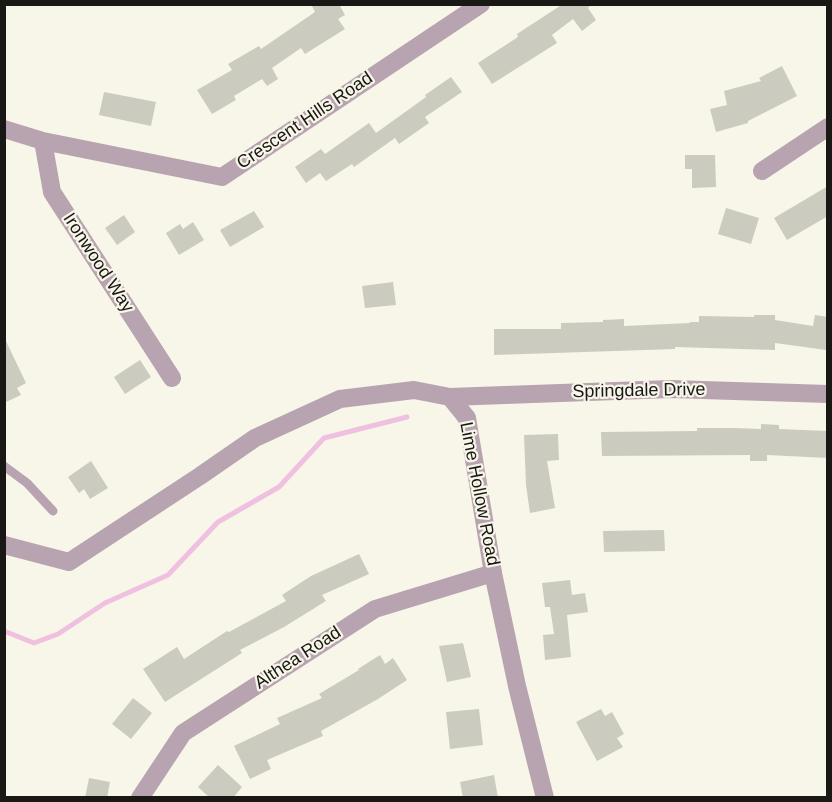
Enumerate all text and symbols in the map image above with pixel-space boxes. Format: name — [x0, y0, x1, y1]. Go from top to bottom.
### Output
street label: Crescent Hills Road — [233, 68, 377, 174]
street label: Ironwood Way — [58, 209, 138, 317]
street label: Springdale Drive — [572, 379, 706, 403]
street label: Lime Hollow Road — [454, 420, 504, 568]
street label: Althea Road — [251, 622, 345, 694]

